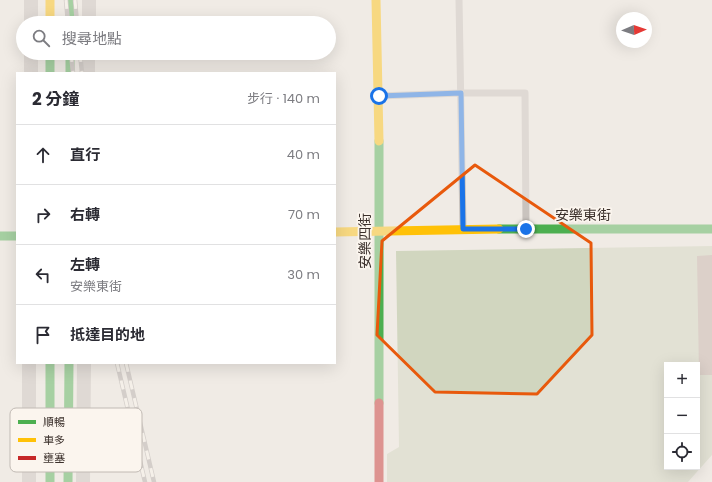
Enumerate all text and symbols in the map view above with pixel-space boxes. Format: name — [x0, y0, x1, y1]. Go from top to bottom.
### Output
north arrow — [616, 12, 652, 48]
search box — [16, 16, 336, 60]
icon: search — [30, 27, 52, 49]
text: 搜尋地點 — [62, 28, 122, 49]
text: 2 分鐘 — [32, 87, 79, 111]
route start — [370, 87, 388, 105]
text: 步行 · 140 m — [247, 89, 320, 108]
icon: ahead — [32, 144, 54, 166]
text: 直行 — [70, 144, 100, 165]
text: 40 m — [287, 145, 320, 164]
icon: right — [32, 204, 54, 226]
text: 右轉 — [70, 204, 100, 225]
text: 70 m — [288, 205, 320, 224]
street label: 安樂東街 — [555, 205, 611, 225]
street label: 安樂四街 — [355, 213, 375, 269]
route end — [517, 220, 535, 238]
text: 左轉 — [70, 254, 100, 275]
icon: left — [32, 264, 54, 286]
text: 30 m — [287, 265, 320, 284]
text: 安樂東街 — [70, 277, 122, 296]
icon: arrive — [32, 324, 54, 346]
text: 抵達目的地 — [70, 324, 145, 345]
map controls — [664, 362, 700, 470]
button: + — [664, 362, 700, 398]
button: − — [664, 398, 700, 434]
legend — [10, 408, 142, 472]
text: 順暢 — [43, 414, 65, 430]
text: 車多 — [43, 432, 65, 448]
button: locate — [664, 434, 700, 470]
text: 壅塞 — [43, 450, 65, 466]

